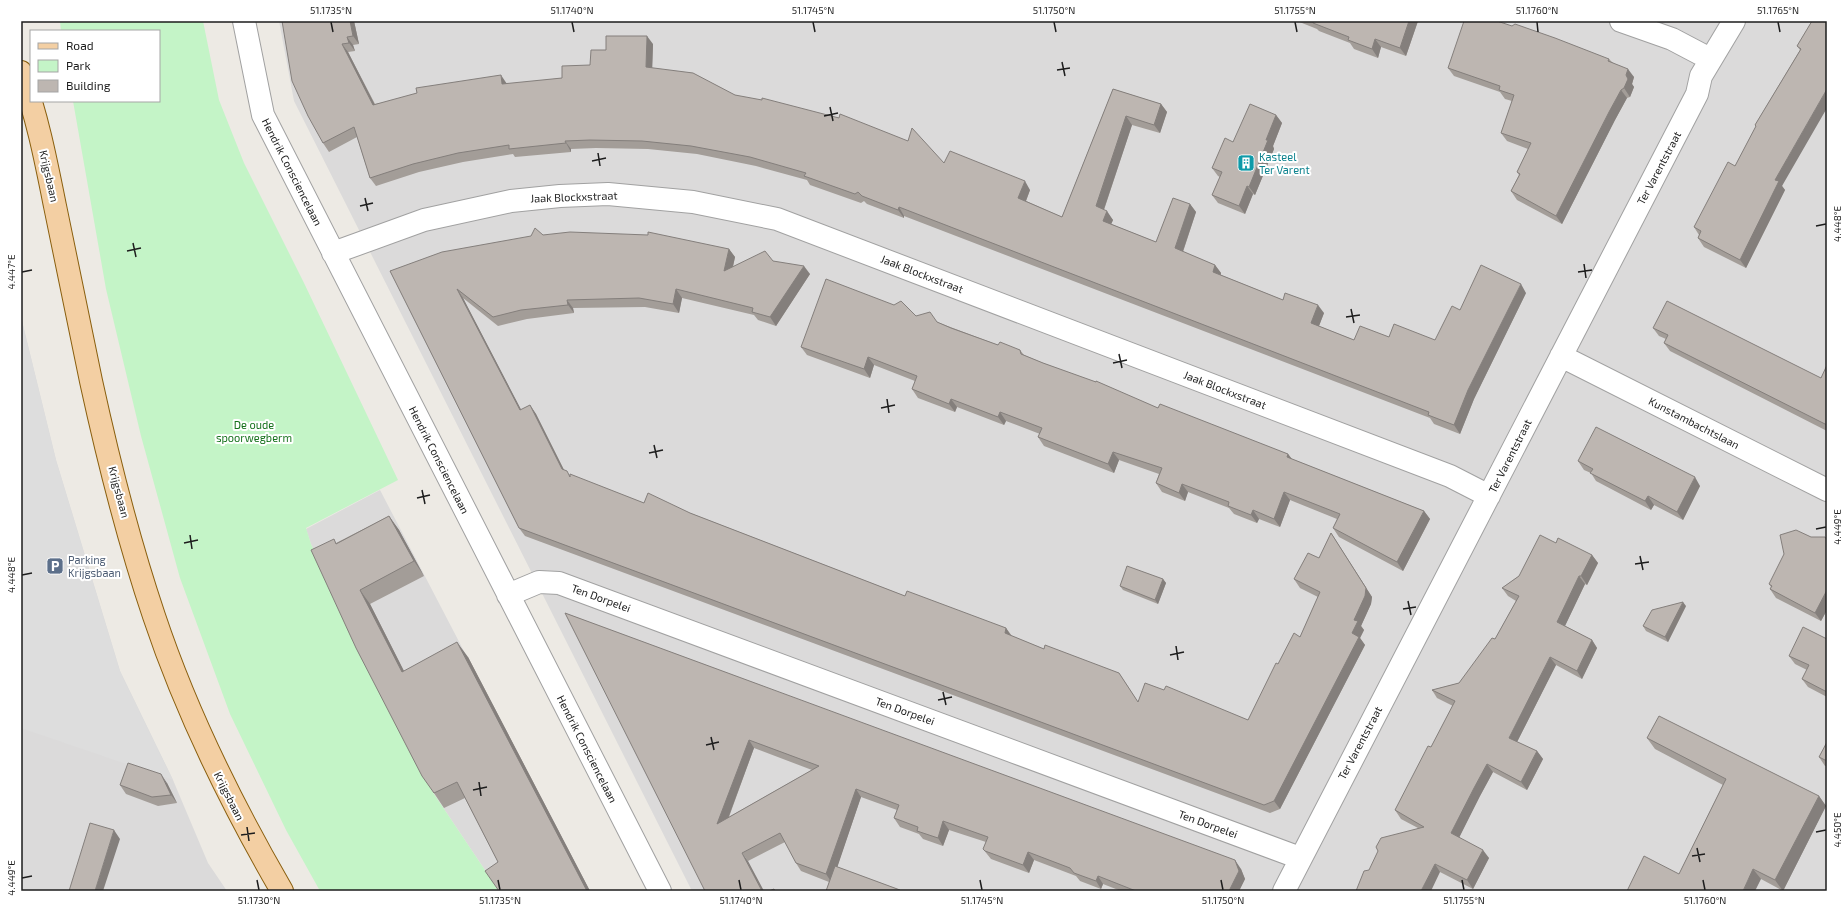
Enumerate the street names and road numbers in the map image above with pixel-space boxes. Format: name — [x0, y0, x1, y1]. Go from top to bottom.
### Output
street label: Hendrik Consciencelaan — [260, 116, 325, 228]
street label: Ter Varentstraat — [1634, 129, 1683, 207]
street label: Krijgsbaan — [36, 149, 62, 203]
street label: Jaak Blockxstraat — [530, 188, 618, 205]
street label: Jaak Blockxstraat — [879, 252, 965, 295]
street label: Jaak Blockxstraat — [1182, 368, 1268, 411]
street label: Kunstambachtslaan — [1647, 394, 1742, 451]
street label: Hendrik Consciencelaan — [407, 404, 472, 516]
street label: Ter Varentstraat — [1485, 417, 1534, 495]
street label: Krijgsbaan — [105, 465, 133, 519]
street label: Ten Dorpelei — [570, 581, 633, 614]
street label: Hendrik Consciencelaan — [555, 693, 620, 805]
street label: Ten Dorpelei — [874, 694, 937, 727]
street label: Ter Varentstraat — [1335, 704, 1384, 782]
street label: Krijgsbaan — [211, 769, 247, 823]
street label: Ten Dorpelei — [1177, 807, 1240, 840]

